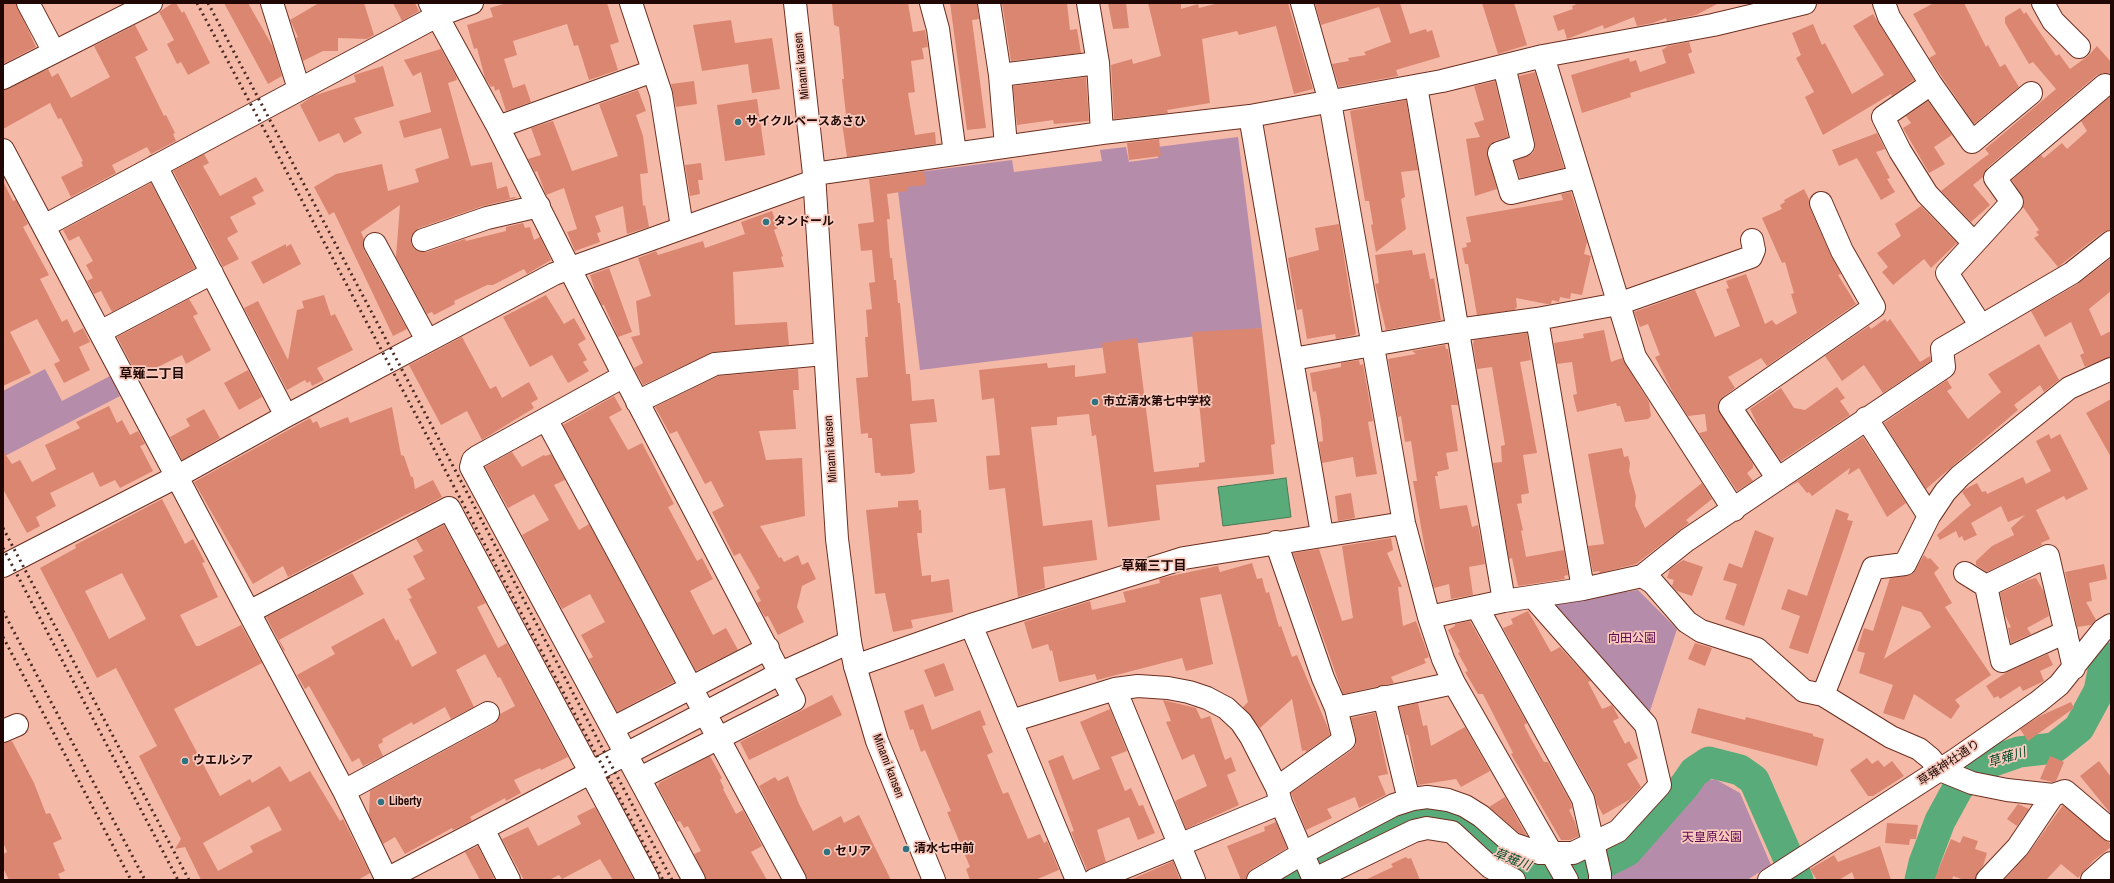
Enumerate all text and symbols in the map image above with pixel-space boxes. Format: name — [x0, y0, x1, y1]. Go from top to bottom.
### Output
street label: Minami kansen — [791, 32, 813, 100]
place label: サイクルベースあさひ — [746, 115, 866, 129]
marker: サイクルベースあさひ — [733, 117, 743, 127]
place label: タンドール — [774, 215, 834, 229]
marker: タンドール — [761, 217, 771, 227]
district label: 草薙二丁目 — [120, 367, 184, 383]
place label: 市立清水第七中学校 — [1103, 395, 1211, 409]
marker: 市立清水第七中学校 — [1090, 397, 1100, 407]
street label: Minami kansen — [821, 415, 841, 483]
district label: 草薙三丁目 — [1122, 559, 1186, 575]
park label: 向田公園 — [1608, 632, 1656, 646]
street label: Minami kansen — [869, 732, 907, 800]
street label: 草薙神社通り — [1915, 737, 1983, 789]
water label: 草薙川 — [1986, 745, 2028, 771]
place label: ウエルシア — [193, 754, 253, 768]
marker: ウエルシア — [180, 756, 190, 766]
place label: Liberty — [389, 795, 422, 809]
marker: Liberty — [376, 797, 386, 807]
park label: 天皇原公園 — [1682, 831, 1742, 845]
place label: 清水七中前 — [914, 842, 974, 856]
marker: 清水七中前 — [901, 844, 911, 854]
place label: セリア — [835, 845, 871, 859]
water label: 草薙川 — [1491, 846, 1533, 874]
marker: セリア — [822, 847, 832, 857]

